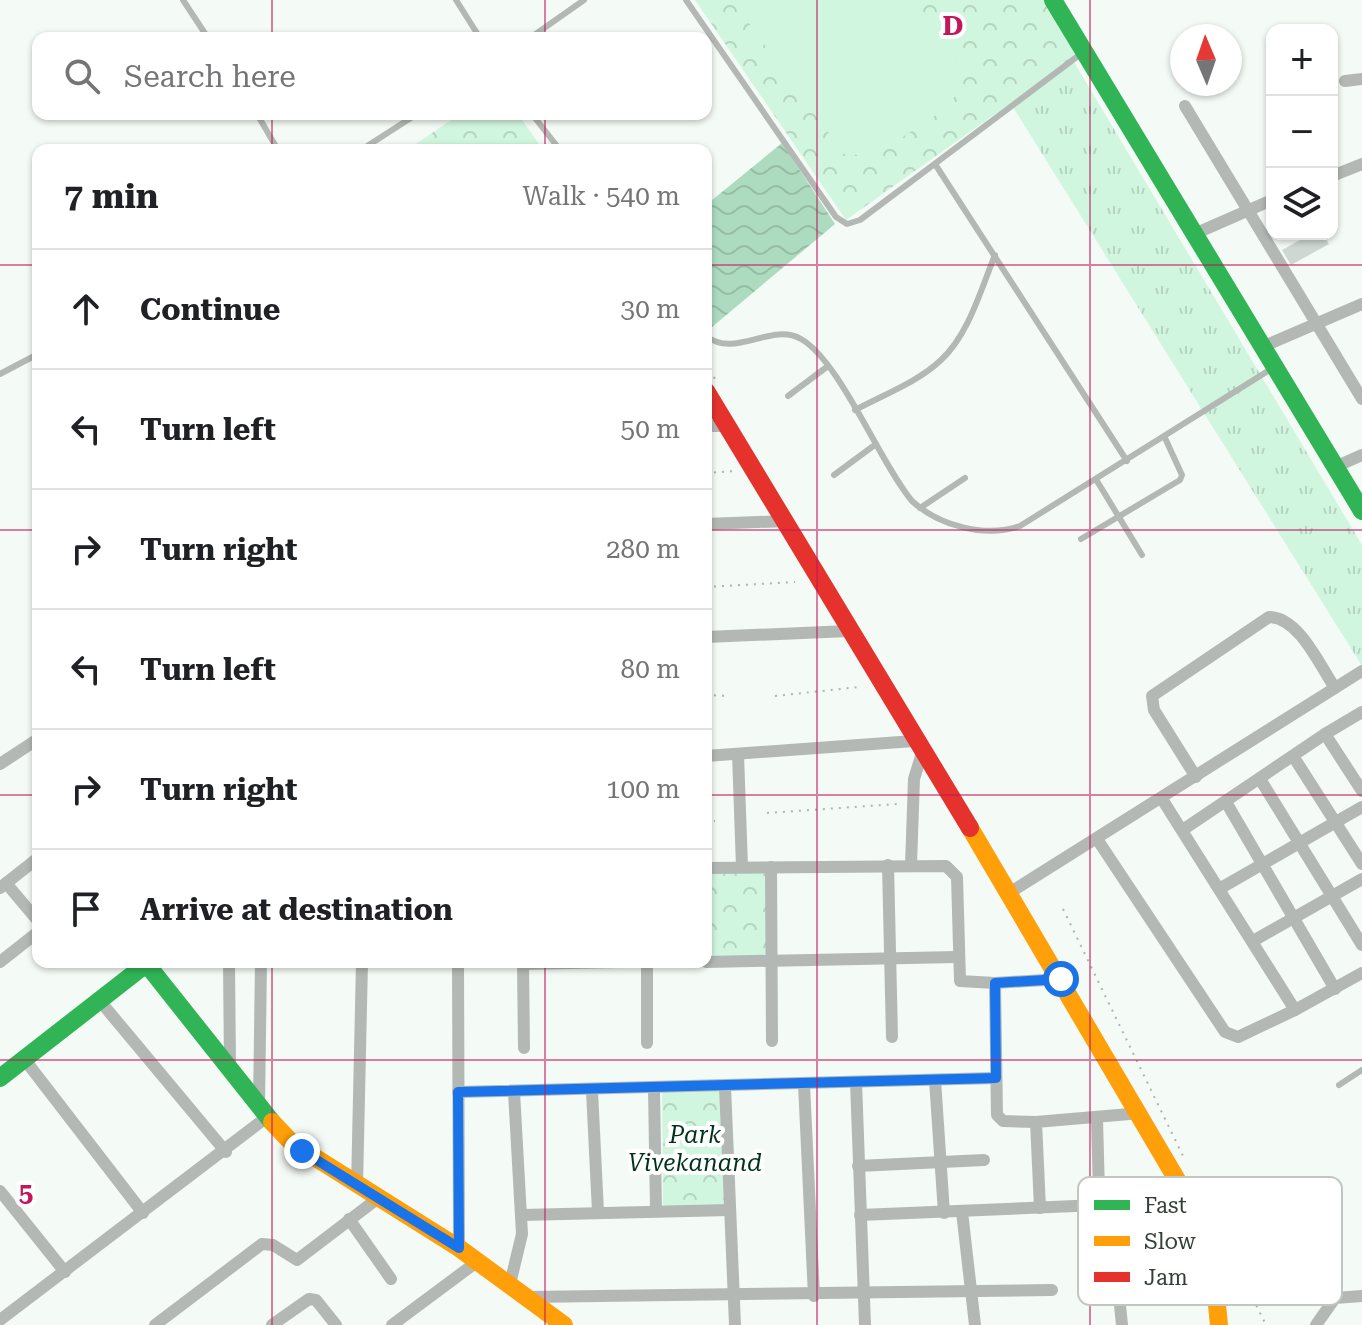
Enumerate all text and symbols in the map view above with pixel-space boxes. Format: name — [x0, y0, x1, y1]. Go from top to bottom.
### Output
text: D — [943, 11, 963, 41]
north arrow — [1170, 24, 1242, 96]
map controls — [1266, 24, 1338, 240]
button: + — [1266, 24, 1338, 96]
search box — [32, 32, 712, 120]
icon: search — [60, 54, 104, 98]
text: Search here — [124, 59, 296, 94]
button: − — [1266, 96, 1338, 168]
button: layers — [1266, 168, 1338, 240]
text: 7 min — [64, 176, 159, 216]
text: Walk · 540 m — [522, 181, 680, 211]
icon: ahead — [64, 287, 108, 331]
text: Continue — [140, 292, 280, 327]
text: 30 m — [621, 294, 680, 324]
icon: left — [64, 407, 108, 451]
text: Turn left — [140, 412, 276, 447]
text: 50 m — [621, 414, 680, 444]
icon: right — [64, 527, 108, 571]
text: Turn right — [140, 532, 297, 567]
text: 280 m — [606, 534, 680, 564]
icon: left — [64, 647, 108, 691]
text: Turn left — [140, 652, 276, 687]
text: 80 m — [621, 654, 680, 684]
icon: right — [64, 767, 108, 811]
text: Turn right — [140, 772, 297, 807]
text: 100 m — [606, 774, 680, 804]
icon: arrive — [64, 887, 108, 931]
text: Arrive at destination — [140, 892, 453, 927]
route start — [1043, 961, 1079, 997]
park label: Park Vivekanand — [628, 1121, 762, 1177]
route end — [284, 1133, 320, 1169]
legend — [1078, 1177, 1342, 1305]
text: 5 — [19, 1178, 33, 1208]
text: Fast — [1144, 1193, 1187, 1218]
text: Slow — [1144, 1229, 1197, 1254]
text: Jam — [1144, 1265, 1188, 1290]

